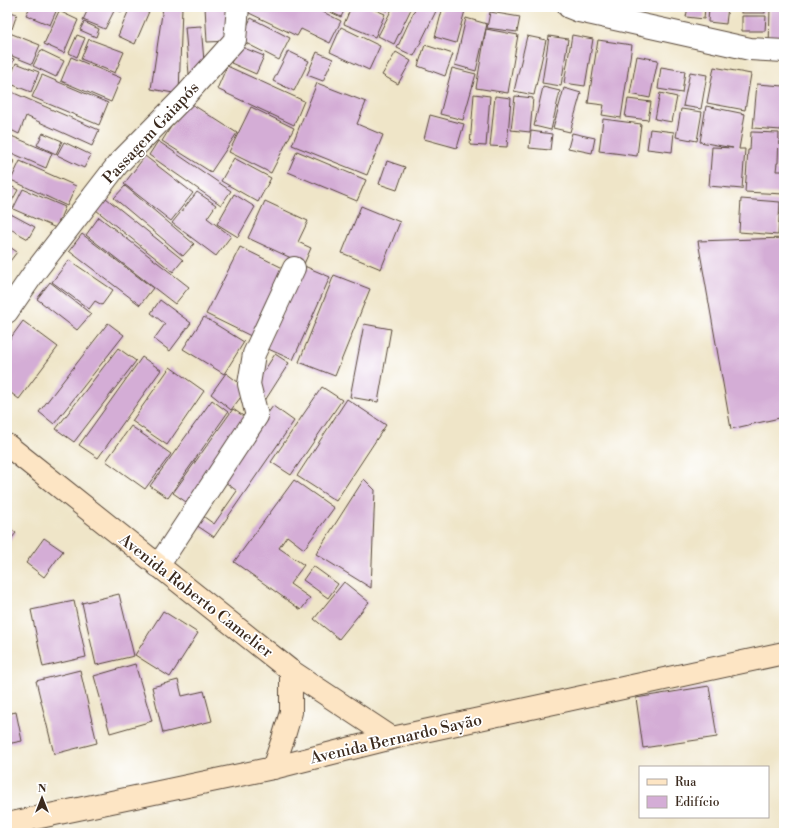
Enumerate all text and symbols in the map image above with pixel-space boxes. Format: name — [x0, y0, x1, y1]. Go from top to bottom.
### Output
street label: Passagem Gaiapós — [99, 78, 203, 188]
street label: Avenida Roberto Camelier — [114, 529, 277, 662]
street label: Avenida Bernardo Sayão — [307, 710, 484, 769]
legend — [639, 766, 769, 818]
text: Rua — [675, 775, 697, 790]
north arrow — [22, 778, 62, 818]
text: N — [38, 782, 47, 796]
text: Edifício — [675, 795, 720, 810]

